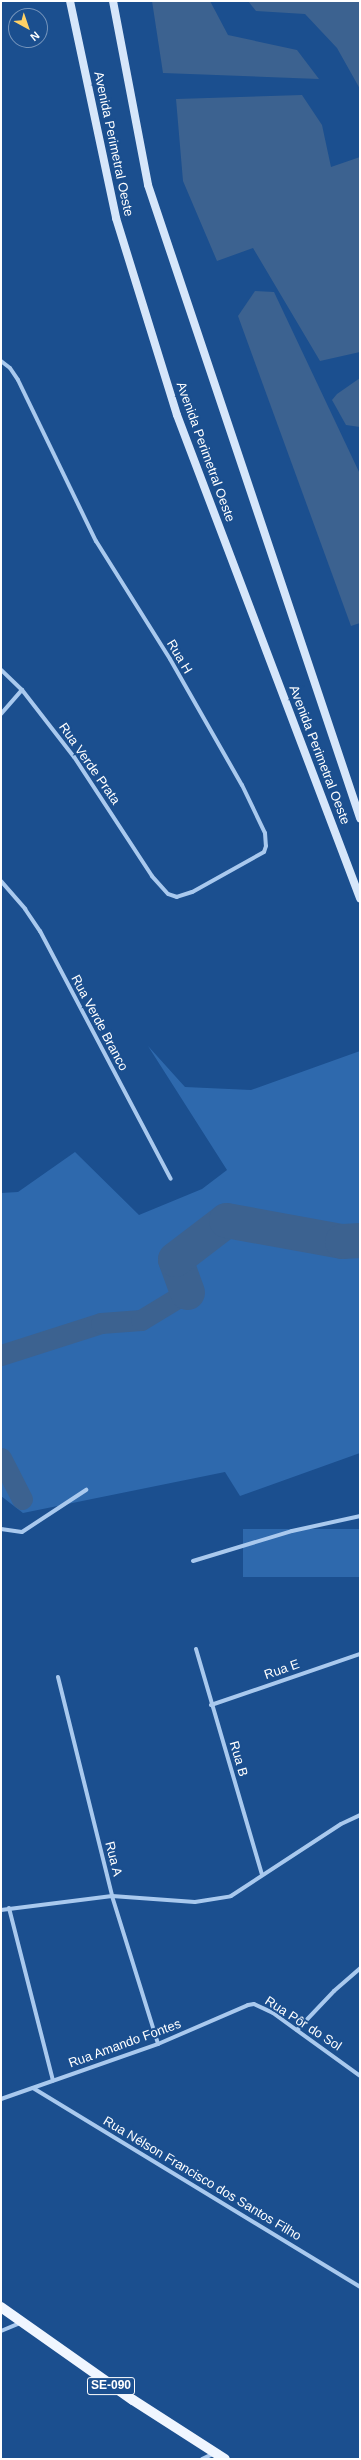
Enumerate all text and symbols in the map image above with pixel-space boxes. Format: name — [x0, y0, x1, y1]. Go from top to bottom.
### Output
north arrow — [8, 8, 48, 48]
text: N — [28, 29, 42, 44]
street label: Avenida Perimetral Oeste — [90, 70, 136, 218]
street label: Avenida Perimetral Oeste — [172, 380, 238, 524]
street label: Rua H — [163, 637, 195, 677]
street label: Avenida Perimetral Oeste — [285, 683, 353, 827]
street label: Rua Verde Prata — [55, 720, 123, 808]
street label: Rua Verde Branco — [67, 972, 131, 1074]
street label: Rua E — [262, 1657, 302, 1683]
street label: Rua B — [226, 1739, 250, 1779]
street label: Rua A — [101, 1840, 125, 1878]
street label: Rua Pôr do Sol — [262, 1993, 344, 2055]
street label: Rua Amando Fontes — [66, 2016, 184, 2072]
street label: Rua Nélson Francisco dos Santos Filho — [100, 2114, 304, 2244]
road number: SE-090 — [86, 2376, 136, 2396]

